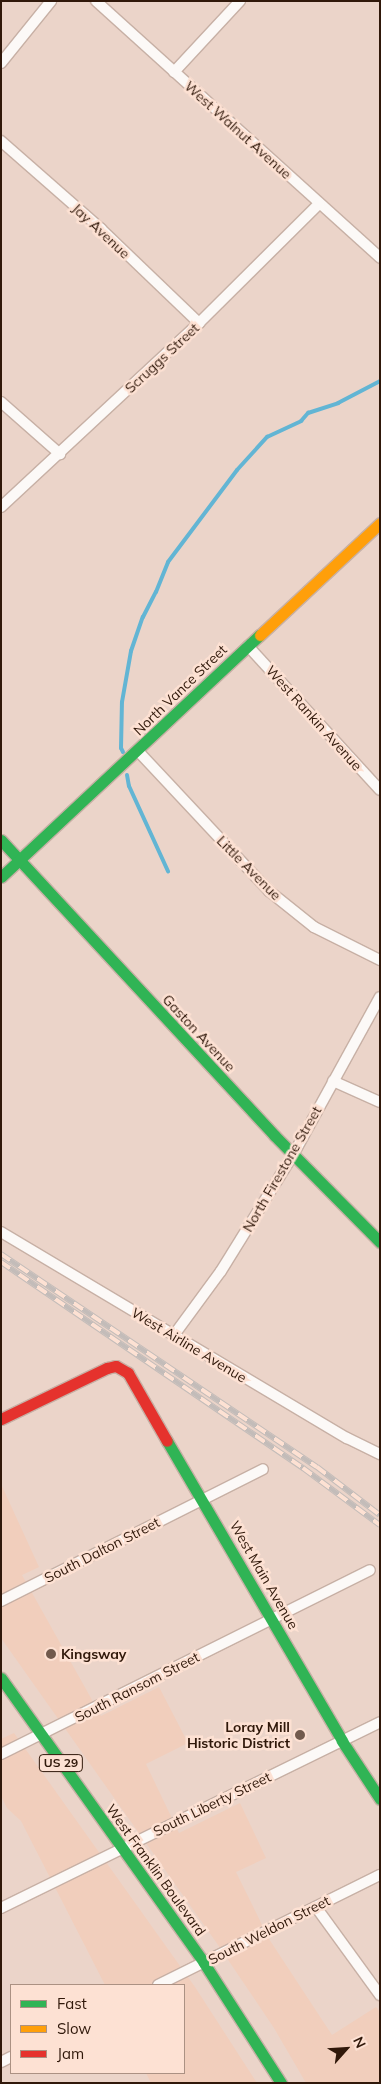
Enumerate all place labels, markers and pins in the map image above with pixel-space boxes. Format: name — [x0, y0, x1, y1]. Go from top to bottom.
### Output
place label: Kingsway — [61, 1646, 126, 1662]
marker: Kingsway — [45, 1648, 57, 1660]
place label: Loray Mill Historic District — [187, 1719, 290, 1751]
marker: Loray Mill Historic District — [294, 1729, 306, 1741]

